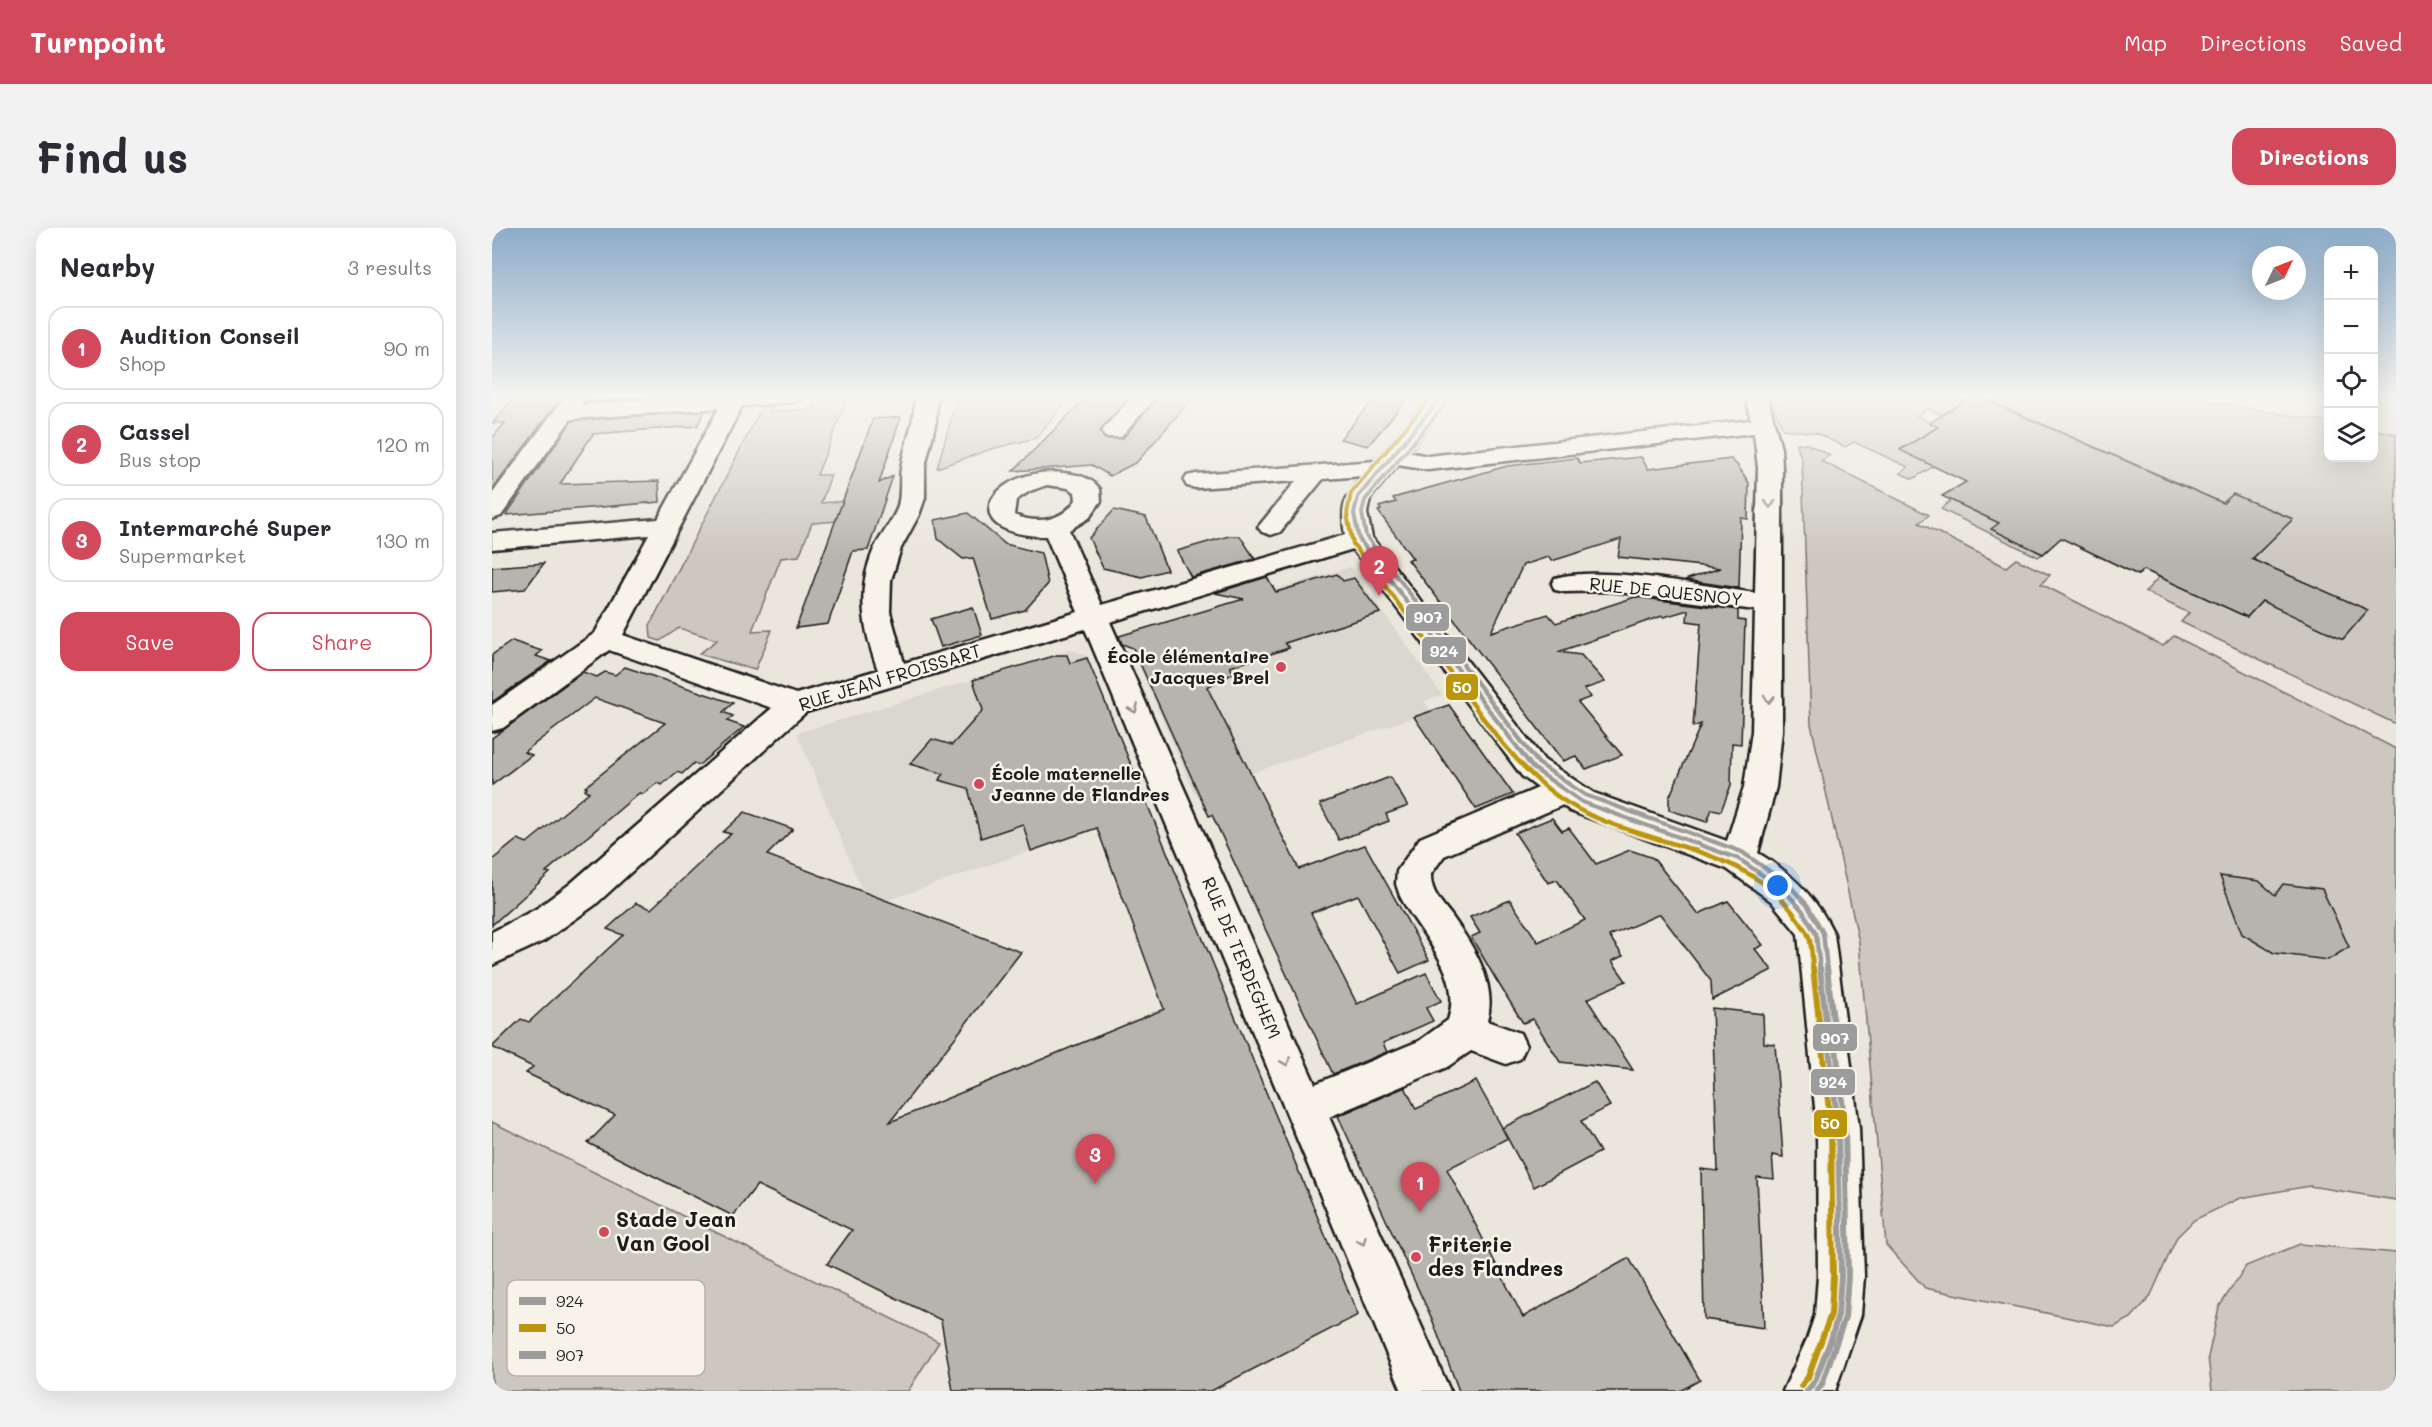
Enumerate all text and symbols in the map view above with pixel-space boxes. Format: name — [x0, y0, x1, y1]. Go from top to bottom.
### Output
text: Turnpoint — [30, 24, 166, 60]
text: Map — [2124, 29, 2167, 56]
text: Directions — [2200, 29, 2307, 56]
text: Saved — [2340, 29, 2402, 56]
button: Directions — [2232, 128, 2396, 185]
text: Find us — [36, 129, 188, 184]
north arrow — [2252, 246, 2306, 300]
map controls — [2324, 246, 2378, 462]
button: + — [2324, 246, 2378, 300]
text: Nearby — [60, 250, 155, 284]
text: 3 results — [347, 254, 432, 280]
button: − — [2324, 300, 2378, 354]
text: Audition Conseil — [119, 321, 299, 350]
text: 1 — [77, 335, 86, 361]
text: 90 m — [384, 335, 430, 361]
text: Shop — [119, 350, 166, 376]
button: locate — [2324, 354, 2378, 408]
button: layers — [2324, 408, 2378, 462]
text: Cassel — [119, 417, 190, 446]
text: 2 — [76, 431, 87, 457]
text: 120 m — [375, 431, 430, 457]
text: Bus stop — [119, 446, 201, 472]
one-way arrow — [1764, 500, 1776, 509]
text: Intermarché Super — [119, 513, 331, 542]
text: 3 — [76, 527, 88, 553]
text: 130 m — [375, 527, 430, 553]
text: Supermarket — [119, 542, 246, 568]
pin: 2 — [1360, 546, 1398, 596]
street label: RUE DE QUESNOY — [1588, 571, 1744, 611]
line badge: 907 — [1405, 603, 1450, 632]
text: 907 — [1414, 606, 1442, 627]
button: Save — [60, 612, 240, 671]
button: Share — [252, 612, 432, 671]
line badge: 924 — [1421, 636, 1467, 665]
street label: RUE JEAN FROISSART — [796, 638, 984, 716]
text: 924 — [1430, 640, 1458, 661]
place label: École élémentaire Jacques Brel — [1107, 644, 1269, 689]
marker: École élémentaire Jacques Brel — [1274, 660, 1288, 674]
line badge: 50 — [1445, 673, 1479, 701]
text: 50 — [1452, 676, 1472, 697]
one-way arrow — [1762, 695, 1775, 704]
one-way arrow — [1127, 703, 1139, 714]
place label: École maternelle Jeanne de Flandres — [991, 761, 1169, 806]
marker: École maternelle Jeanne de Flandres — [972, 777, 986, 791]
your location — [1763, 871, 1792, 900]
street label: RUE DE TERDEGHEM — [1197, 873, 1287, 1042]
line badge: 907 — [1812, 1023, 1858, 1052]
text: 907 — [1821, 1027, 1849, 1048]
one-way arrow — [1279, 1056, 1291, 1067]
line badge: 924 — [1810, 1068, 1856, 1096]
text: 924 — [1819, 1071, 1847, 1092]
line badge: 50 — [1813, 1109, 1848, 1138]
text: 50 — [1820, 1112, 1840, 1133]
pin: 3 — [1076, 1134, 1114, 1184]
pin: 1 — [1400, 1162, 1440, 1212]
place label: Stade Jean Van Gool — [616, 1205, 736, 1256]
marker: Stade Jean Van Gool — [597, 1225, 611, 1239]
place label: Friterie des Flandres — [1428, 1230, 1563, 1281]
one-way arrow — [1355, 1235, 1367, 1246]
marker: Friterie des Flandres — [1409, 1250, 1423, 1264]
legend — [507, 1280, 705, 1376]
text: 924 — [556, 1290, 584, 1311]
text: 50 — [556, 1317, 575, 1338]
text: 907 — [556, 1344, 584, 1365]

